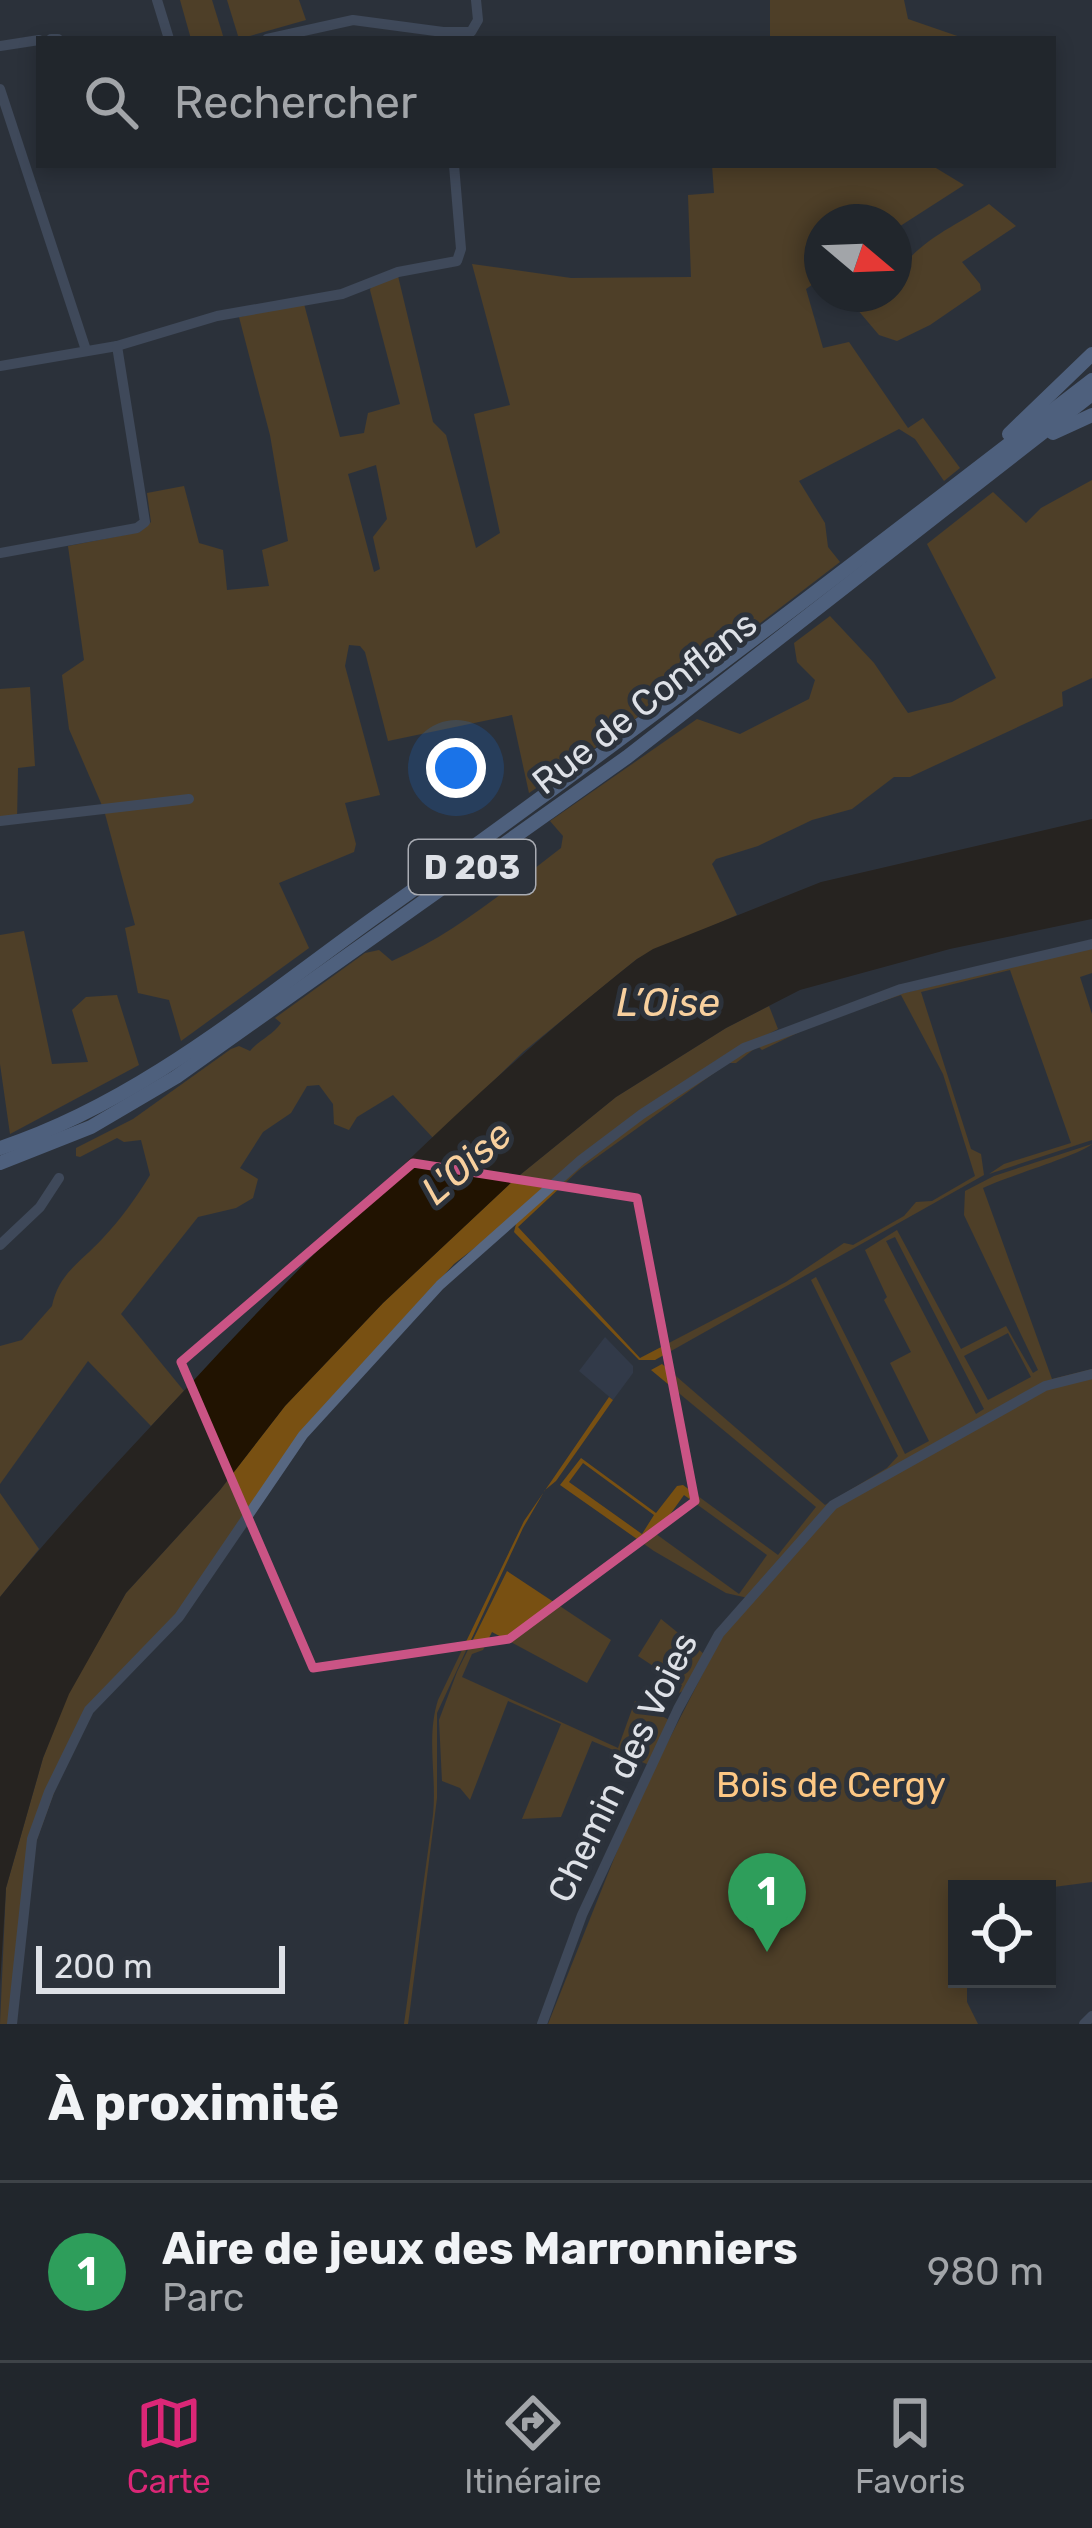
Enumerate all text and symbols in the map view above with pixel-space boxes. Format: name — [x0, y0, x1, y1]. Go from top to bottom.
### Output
search box — [36, 36, 1056, 168]
icon: search — [78, 69, 144, 135]
text: Rechercher — [174, 76, 417, 129]
north arrow — [804, 204, 912, 312]
street label: Rue de Conflans — [524, 602, 765, 803]
your location — [426, 738, 486, 798]
road number: D 203 — [409, 840, 535, 894]
water label: L’Oise — [616, 980, 720, 1026]
water label: L'Oise — [412, 1111, 521, 1214]
street label: Chemin des Voies — [539, 1625, 706, 1909]
park label: Bois de Cergy — [716, 1763, 946, 1806]
pin: 1 — [728, 1853, 806, 1952]
map controls — [948, 1880, 1056, 1988]
button: locate — [948, 1880, 1056, 1988]
scale bar — [36, 1940, 285, 1993]
text: 200 m — [54, 1947, 153, 1986]
text: À proximité — [48, 2072, 339, 2133]
text: Aire de jeux des Marronniers — [162, 2222, 798, 2275]
text: 1 — [77, 2249, 97, 2295]
text: 980 m — [927, 2249, 1044, 2295]
text: Parc — [162, 2275, 244, 2321]
tab: Carte — [127, 2390, 211, 2501]
tab: Itinéraire — [464, 2390, 602, 2501]
tab: Favoris — [855, 2390, 965, 2501]

